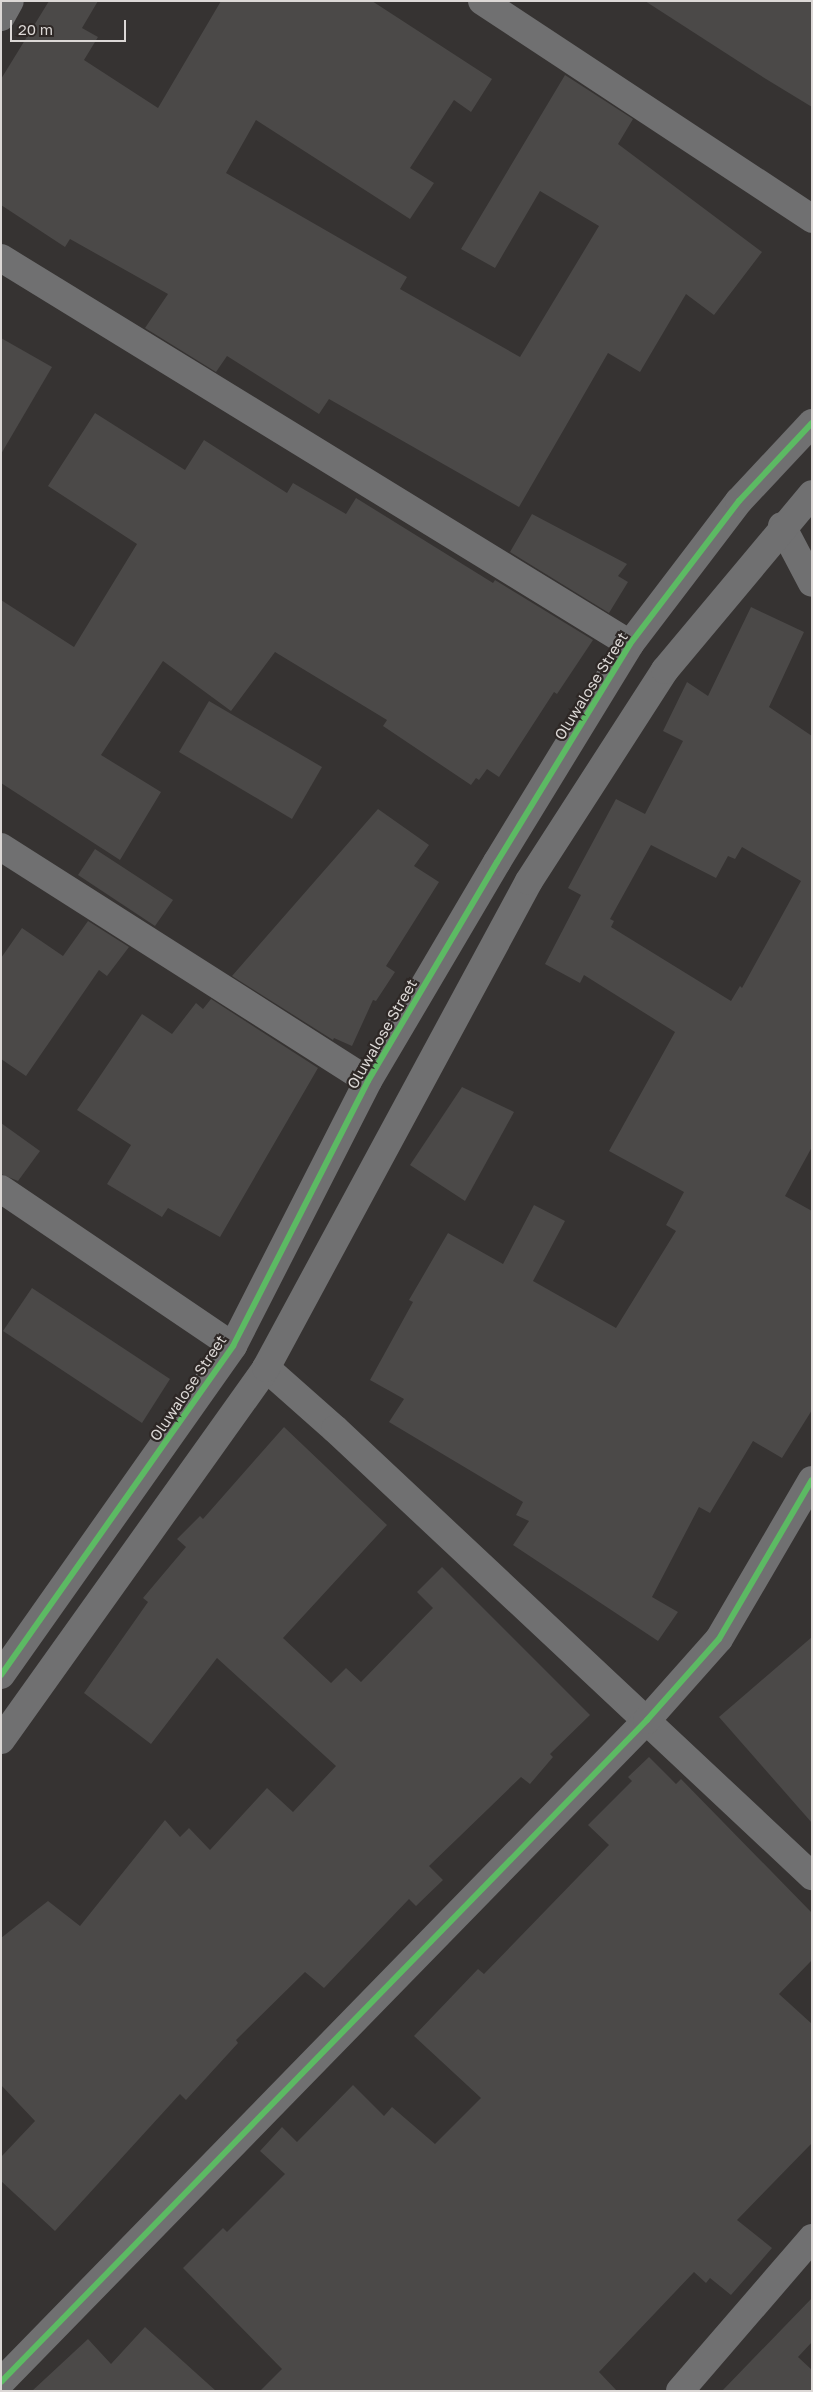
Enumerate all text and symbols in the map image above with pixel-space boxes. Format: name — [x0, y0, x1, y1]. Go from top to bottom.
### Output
scale bar — [12, 10, 129, 42]
text: 20 m — [18, 20, 53, 38]
street label: Oluwalose Street — [551, 629, 631, 743]
street label: Oluwalose Street — [343, 976, 421, 1092]
street label: Oluwalose Street — [146, 1332, 230, 1444]

